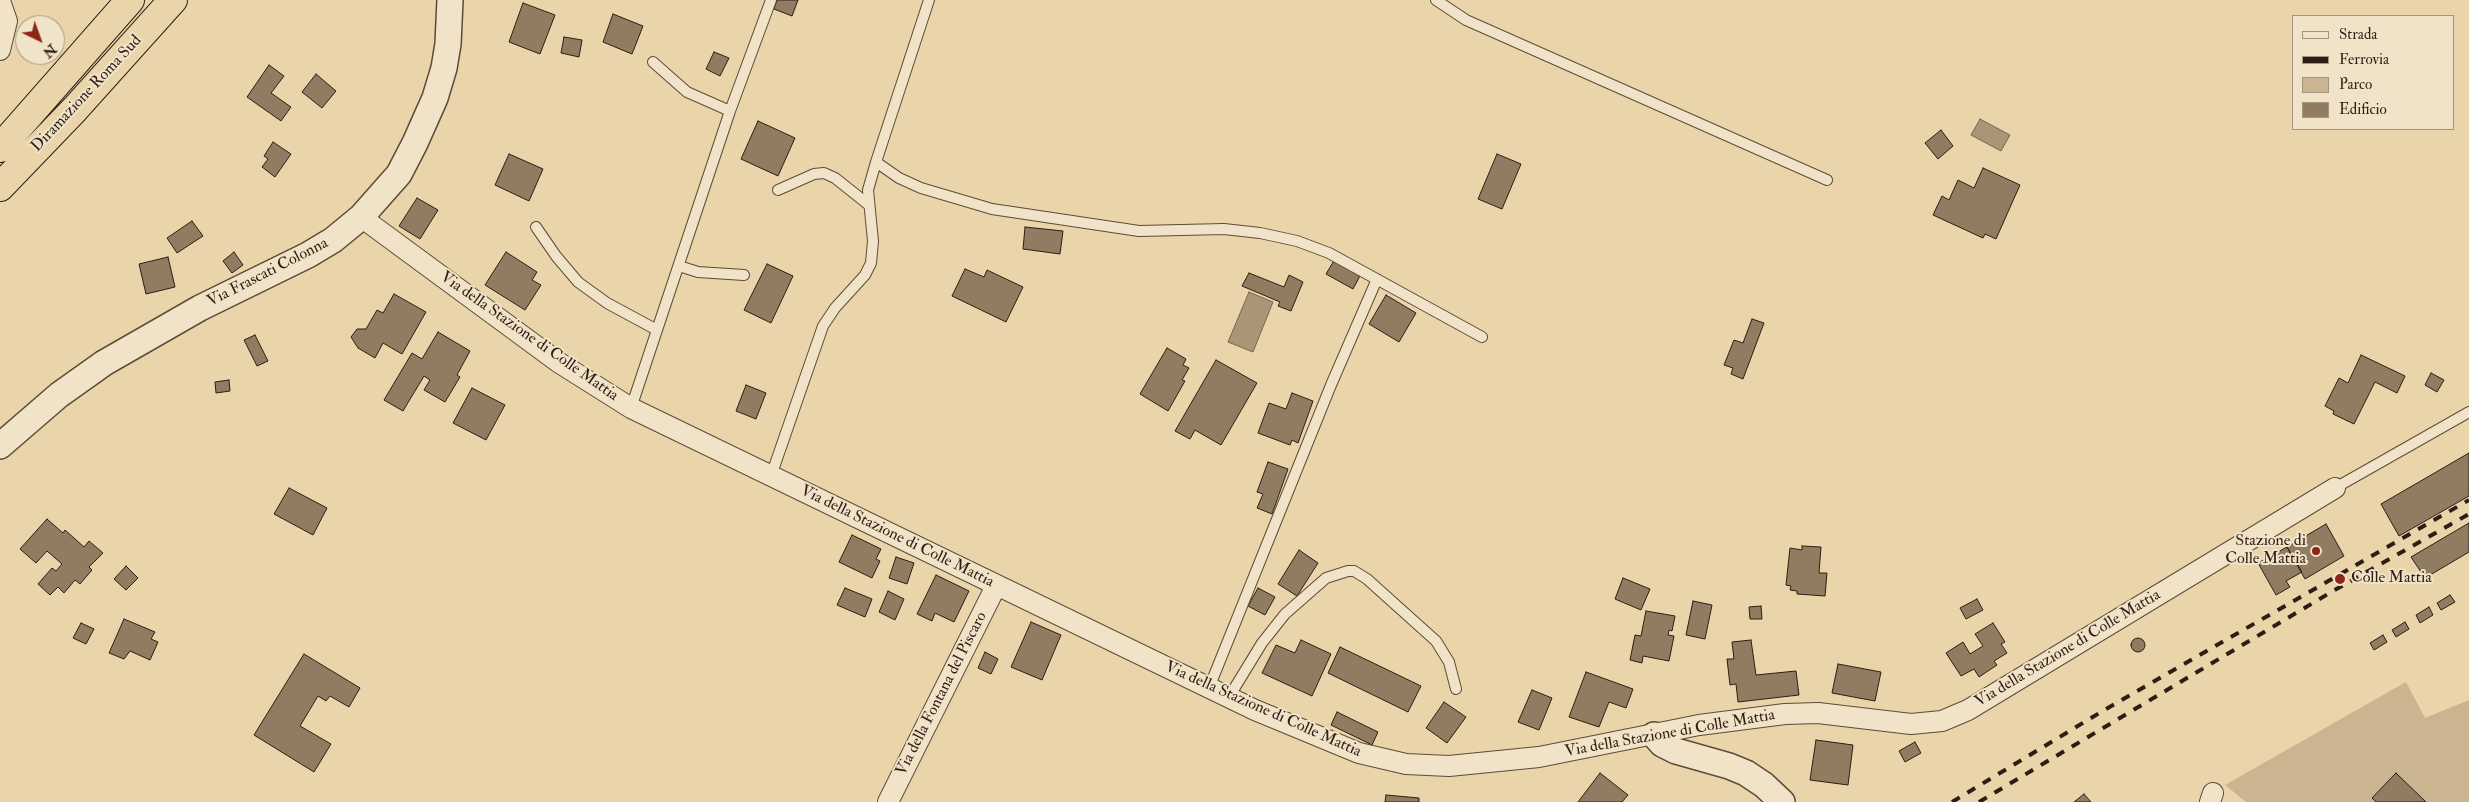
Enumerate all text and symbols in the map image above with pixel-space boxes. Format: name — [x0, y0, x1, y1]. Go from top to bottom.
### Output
north arrow — [15, 15, 65, 65]
legend — [2292, 15, 2454, 130]
text: Strada — [2339, 25, 2378, 44]
street label: Diramazione Roma Sud — [28, 31, 146, 157]
text: N — [39, 40, 60, 61]
text: Ferrovia — [2339, 50, 2389, 69]
text: Parco — [2339, 75, 2372, 94]
text: Edificio — [2339, 100, 2387, 119]
street label: Via Frascati Colonna — [204, 234, 332, 312]
street label: Via della Stazione di Colle Mattia — [436, 268, 622, 406]
street label: Via della Stazione di Colle Mattia — [797, 482, 997, 592]
place label: Stazione di Colle Mattia — [2225, 532, 2306, 570]
marker: Stazione di Colle Mattia — [2310, 545, 2322, 557]
place label: Colle Mattia — [2351, 569, 2432, 589]
marker: Colle Mattia — [2333, 572, 2347, 586]
street label: Via della Stazione di Colle Mattia — [1972, 586, 2164, 712]
street label: Via della Fontana del Piscaro — [892, 609, 992, 779]
street label: Via della Stazione di Colle Mattia — [1162, 658, 1364, 762]
street label: Via della Stazione di Colle Mattia — [1563, 706, 1777, 762]

